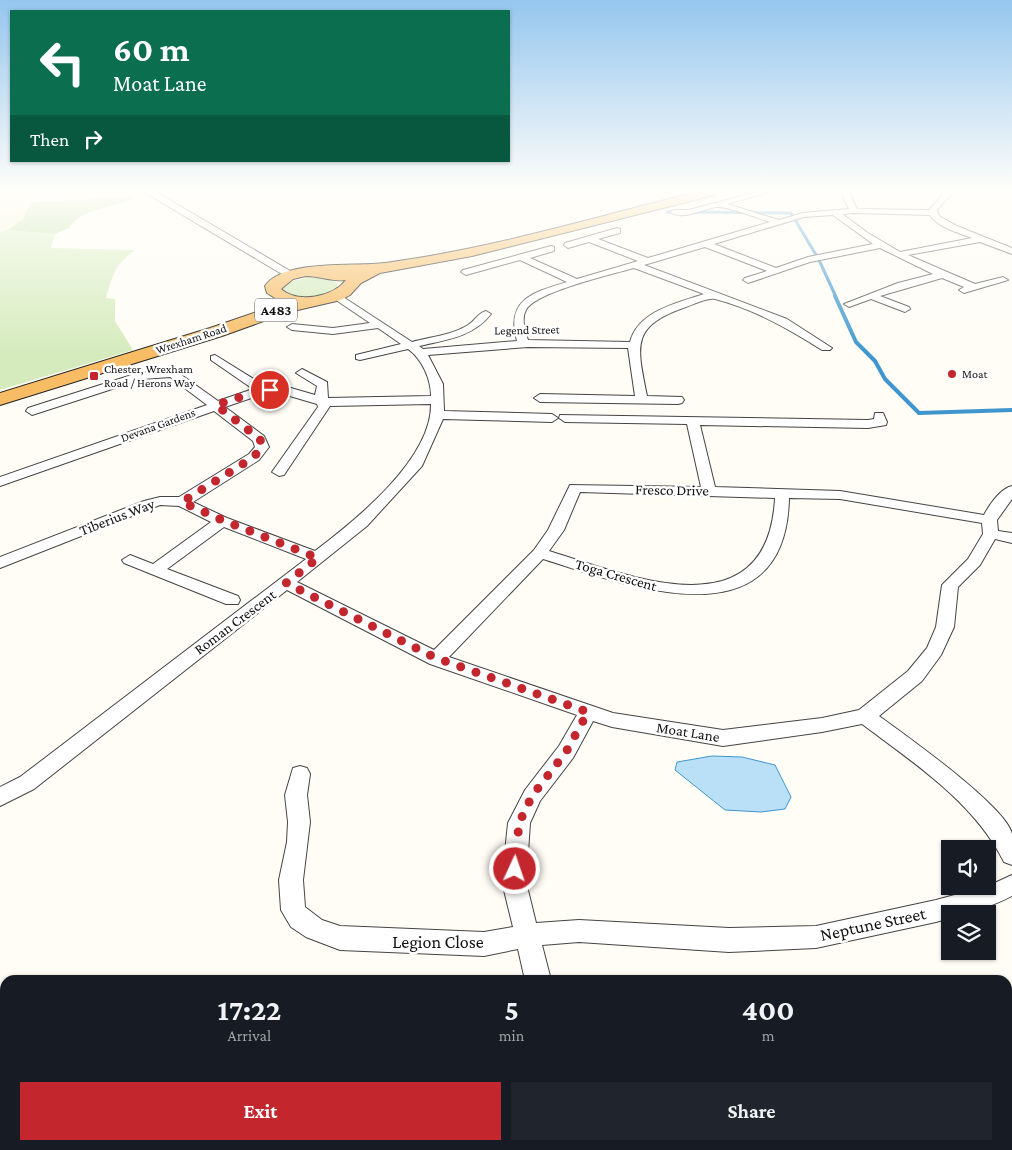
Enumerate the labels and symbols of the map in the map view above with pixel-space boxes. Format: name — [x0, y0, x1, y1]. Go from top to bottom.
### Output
road number: A483 — [255, 298, 297, 322]
street label: Wrexham Road — [154, 321, 229, 357]
street label: Legend Street — [494, 322, 561, 338]
place label: Chester, Wrexham Road / Herons Way — [104, 362, 196, 390]
place label: Moat — [962, 367, 988, 381]
marker: Moat — [946, 368, 958, 380]
pin — [249, 369, 291, 411]
marker: Chester, Wrexham Road / Herons Way — [88, 370, 100, 382]
street label: Devana Gardens — [119, 405, 197, 445]
street label: Fresco Drive — [635, 481, 709, 499]
street label: Tiberius Way — [77, 495, 157, 540]
street label: Toga Crescent — [573, 556, 660, 596]
street label: Roman Crescent — [191, 586, 280, 658]
street label: Moat Lane — [655, 719, 721, 745]
position arrow — [488, 842, 540, 894]
street label: Neptune Street — [818, 903, 929, 945]
street label: Legion Close — [392, 932, 484, 952]

